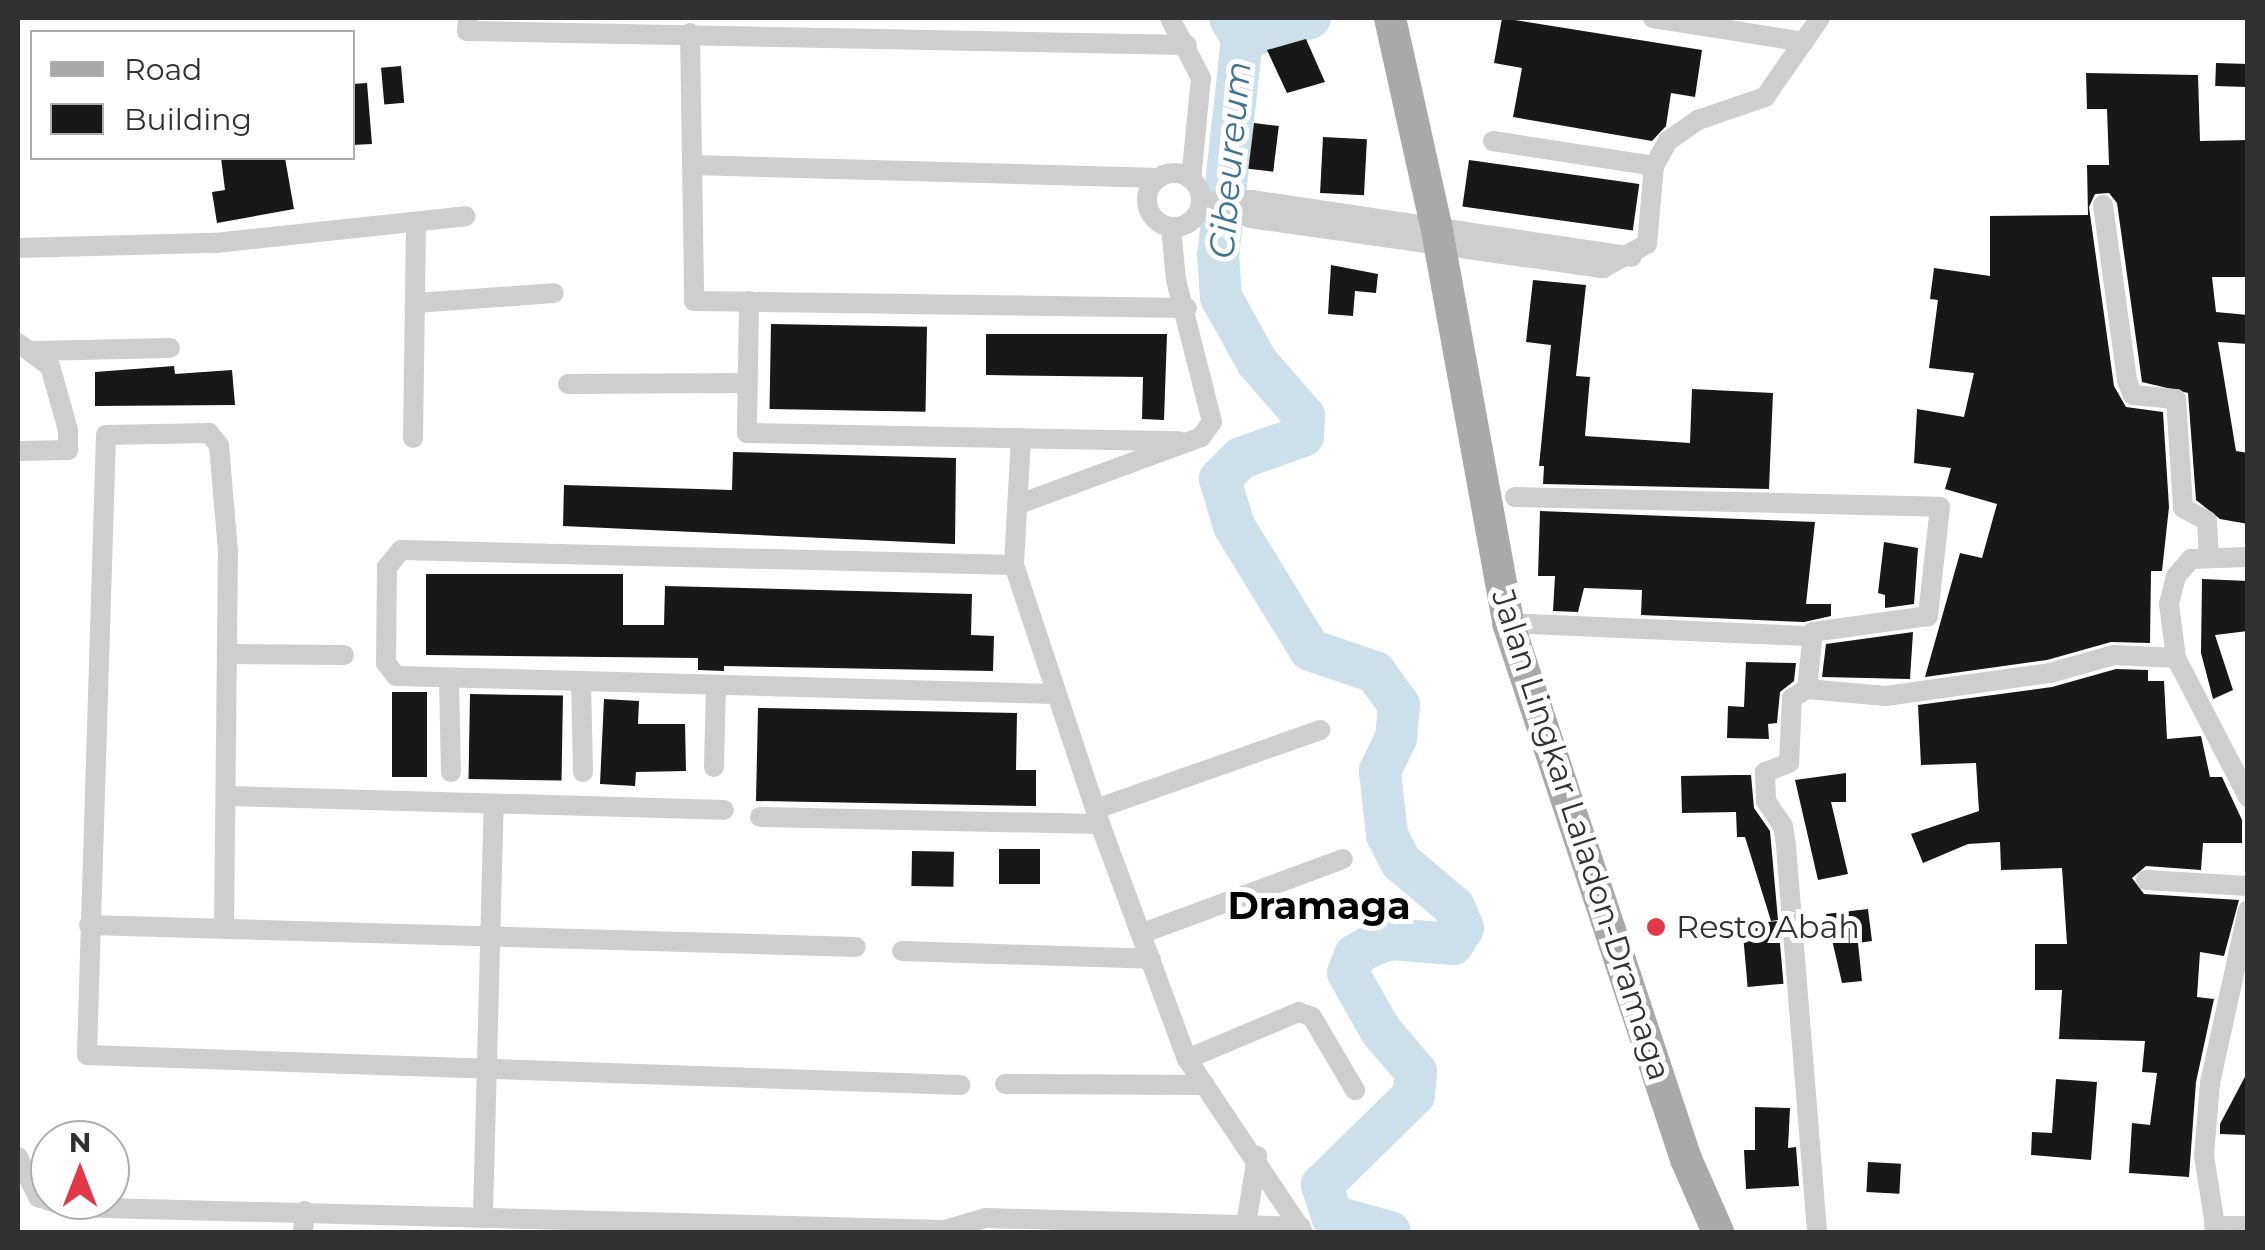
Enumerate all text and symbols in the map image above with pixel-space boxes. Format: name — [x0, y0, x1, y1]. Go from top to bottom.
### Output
legend — [30, 30, 355, 160]
text: Road — [124, 51, 202, 88]
water label: Cibeureum — [1200, 59, 1260, 261]
text: Building — [124, 101, 252, 138]
street label: Jalan Lingkar Laladon-Dramaga — [1483, 585, 1679, 1085]
district label: Dramaga — [1227, 883, 1411, 929]
place label: Resto Abah — [1676, 908, 1860, 946]
marker: Resto Abah — [1645, 916, 1667, 938]
north arrow — [30, 1120, 130, 1220]
text: N — [69, 1125, 91, 1159]

